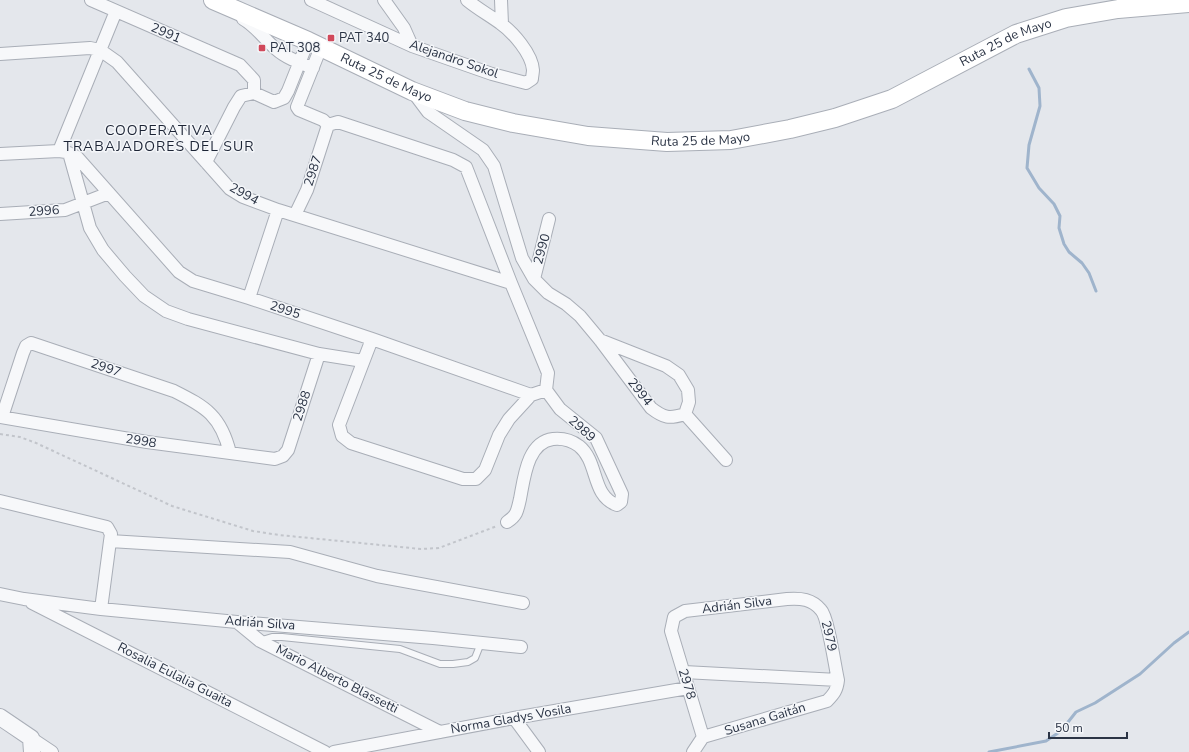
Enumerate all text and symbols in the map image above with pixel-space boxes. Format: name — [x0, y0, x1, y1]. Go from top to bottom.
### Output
street label: Ruta 25 de Mayo — [956, 14, 1054, 71]
street label: 2991 — [148, 19, 184, 47]
place label: PAT 340 — [339, 29, 390, 47]
marker: PAT 340 — [326, 33, 336, 43]
street label: Alejandro Sokol — [407, 35, 501, 83]
place label: PAT 308 — [270, 39, 321, 57]
marker: PAT 308 — [257, 43, 267, 53]
street label: Ruta 25 de Mayo — [337, 49, 435, 107]
district label: COOPERATIVA TRABAJADORES DEL SUR — [63, 121, 255, 156]
street label: Ruta 25 de Mayo — [650, 128, 752, 151]
street label: 2987 — [300, 153, 326, 189]
street label: 2994 — [226, 179, 262, 210]
street label: 2996 — [28, 201, 60, 221]
street label: 2990 — [529, 231, 555, 266]
street label: 2995 — [267, 297, 303, 323]
street label: 2997 — [88, 354, 124, 382]
street label: 2994 — [623, 374, 657, 410]
street label: 2988 — [289, 388, 315, 424]
street label: 2989 — [564, 412, 600, 446]
street label: 2998 — [124, 430, 158, 452]
street label: Adrián Silva — [701, 592, 773, 618]
street label: Adrián Silva — [224, 612, 296, 634]
street label: 2979 — [817, 619, 841, 653]
street label: Rosalia Eulalia Guaita — [114, 638, 236, 712]
street label: Mario Alberto Blassetti — [273, 640, 401, 718]
street label: 2978 — [674, 666, 700, 702]
street label: Susana Gaitán — [722, 698, 808, 740]
street label: Norma Gladys Vosila — [449, 700, 573, 738]
scale bar — [1049, 714, 1127, 740]
text: 50 m — [1055, 720, 1083, 736]

